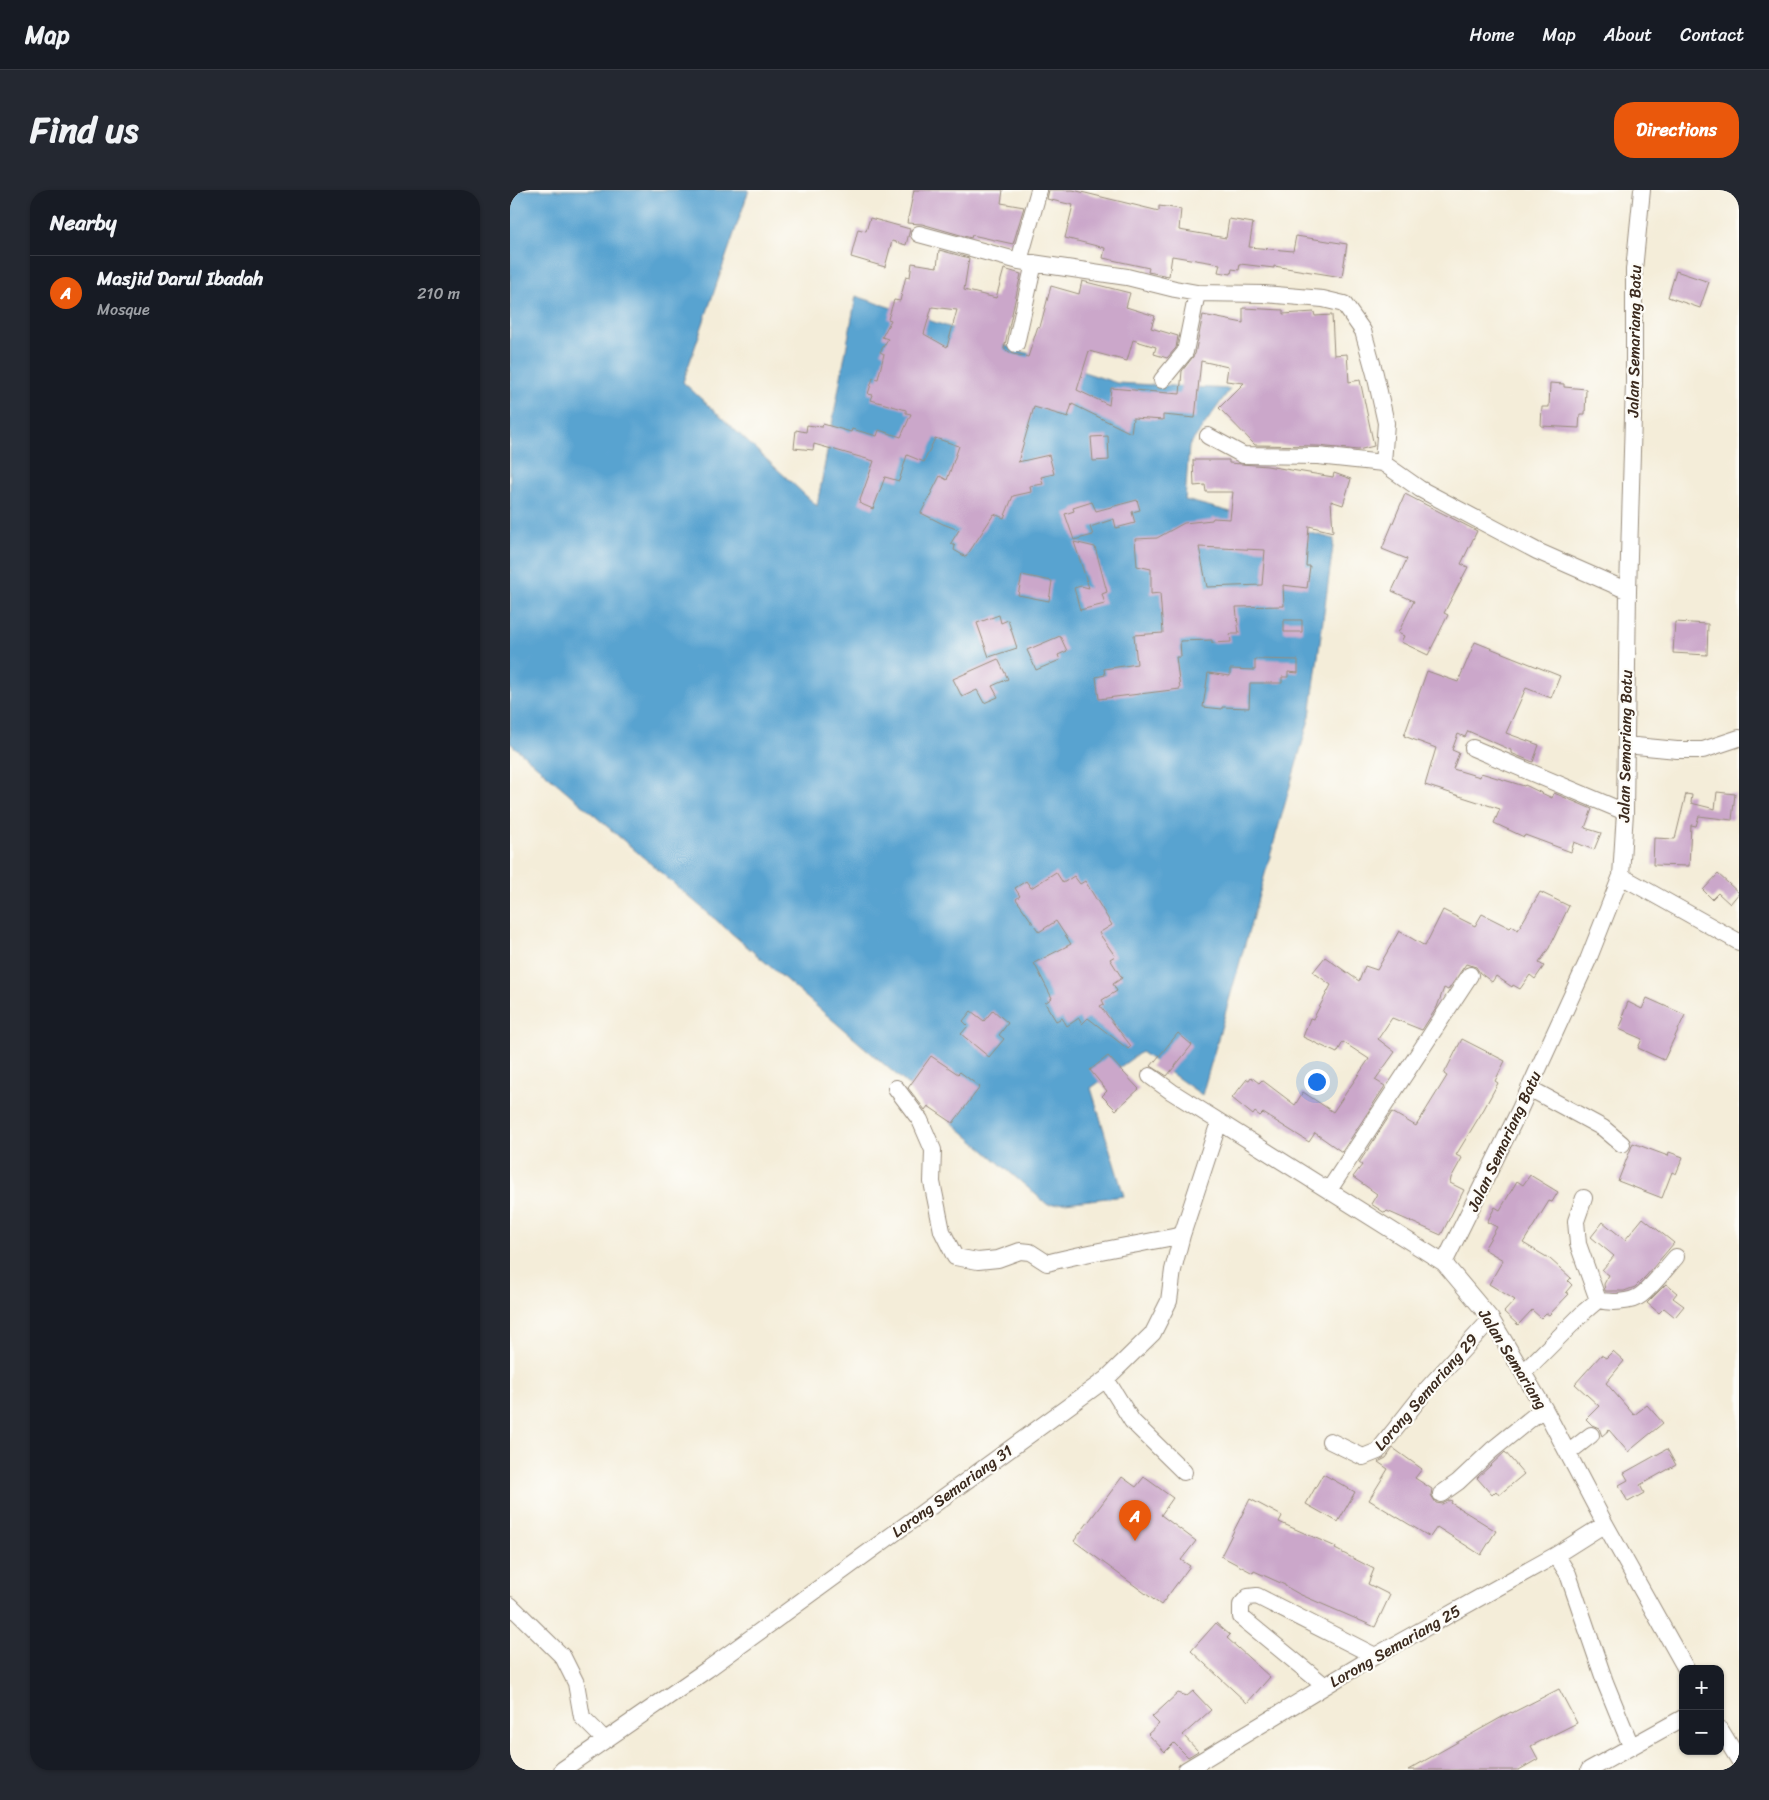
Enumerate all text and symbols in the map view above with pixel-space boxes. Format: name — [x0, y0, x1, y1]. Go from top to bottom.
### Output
text: Map — [25, 14, 69, 56]
text: Home — [1470, 19, 1515, 51]
text: Map — [1543, 19, 1576, 51]
text: About — [1604, 19, 1652, 51]
text: Contact — [1680, 19, 1744, 51]
text: Find us — [30, 99, 138, 161]
button: Directions — [1614, 102, 1739, 158]
text: Nearby — [50, 204, 116, 242]
text: Masjid Darul Ibadah — [97, 262, 263, 295]
street label: Jalan Semariang Batu — [1618, 264, 1650, 419]
text: A — [61, 279, 71, 308]
text: 210 m — [417, 279, 460, 308]
text: Mosque — [97, 295, 150, 324]
street label: Jalan Semariang Batu — [1609, 669, 1641, 824]
street label: Jalan Semariang Batu — [1458, 1065, 1550, 1217]
your location — [1304, 1069, 1330, 1095]
street label: Jalan Semariang — [1470, 1302, 1556, 1415]
street label: Lorong Semariang 29 — [1366, 1326, 1486, 1457]
street label: Lorong Semariang 31 — [885, 1437, 1019, 1545]
pin: A — [1119, 1500, 1151, 1541]
street label: Lorong Semariang 25 — [1324, 1596, 1467, 1696]
map controls — [1679, 1665, 1724, 1755]
button: + — [1679, 1665, 1724, 1710]
button: − — [1679, 1710, 1724, 1755]

